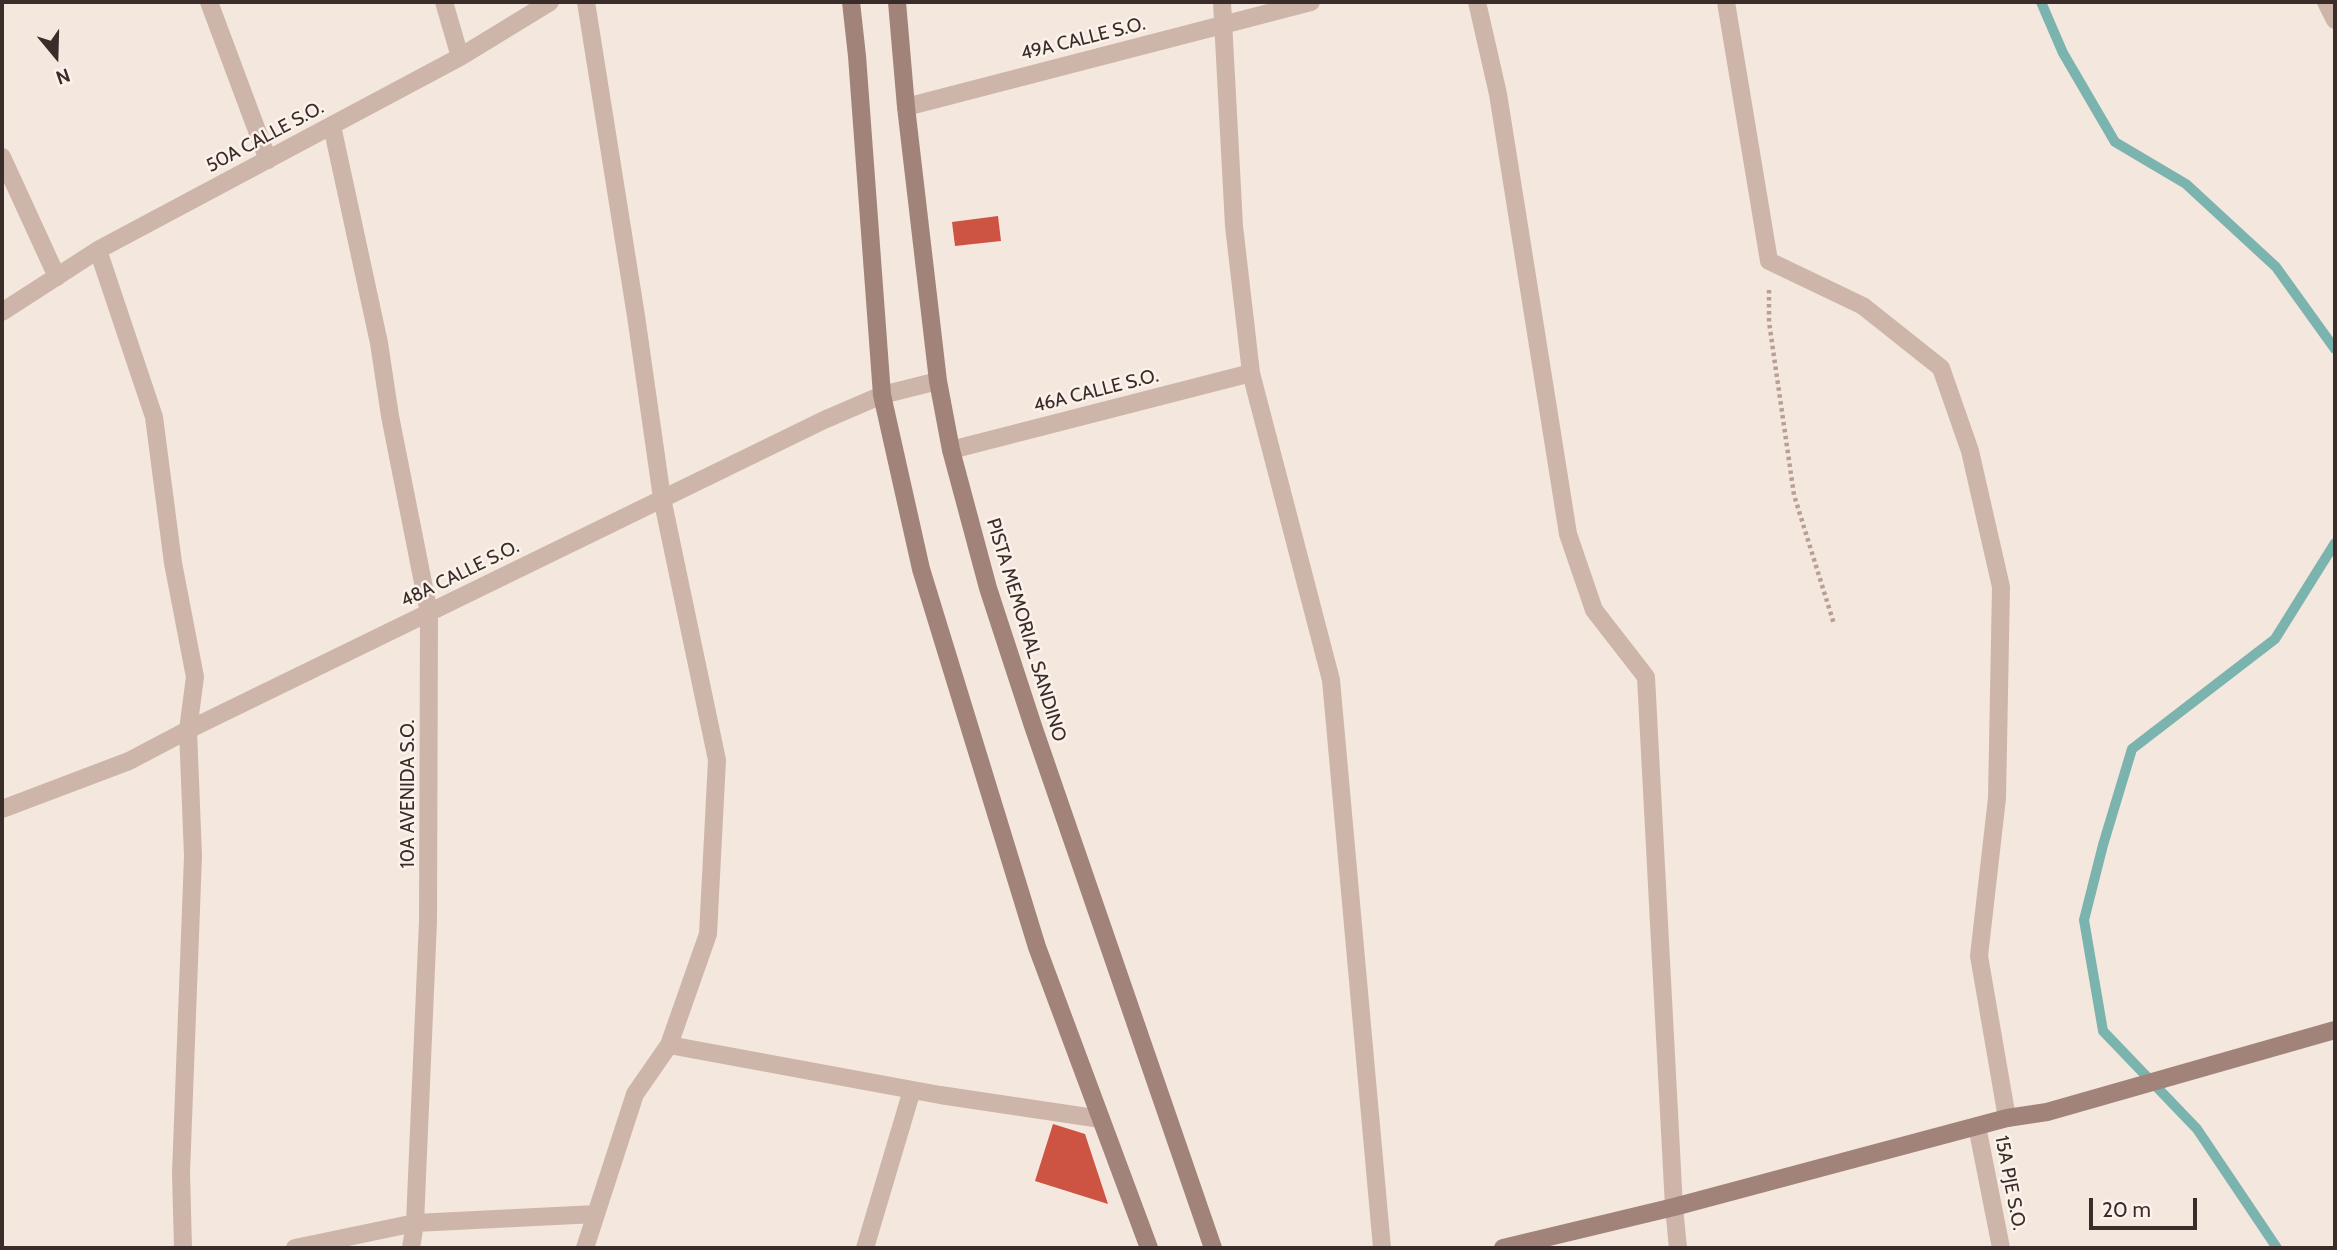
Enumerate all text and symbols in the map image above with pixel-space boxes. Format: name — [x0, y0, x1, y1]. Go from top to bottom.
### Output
street label: 49A CALLE S.O. — [1018, 12, 1148, 66]
north arrow — [21, 21, 91, 91]
text: N — [53, 63, 73, 89]
street label: 50A CALLE S.O. — [202, 96, 328, 178]
street label: 46A CALLE S.O. — [1031, 364, 1161, 418]
street label: PISTA MEMORIAL SANDINO — [981, 516, 1071, 744]
street label: 48A CALLE S.O. — [397, 536, 523, 612]
street label: 10A AVENIDA S.O. — [397, 719, 419, 869]
street label: 15A PJE S.O. — [1990, 1134, 2030, 1232]
scale bar — [2092, 1184, 2200, 1228]
text: 20 m — [2102, 1197, 2151, 1222]

